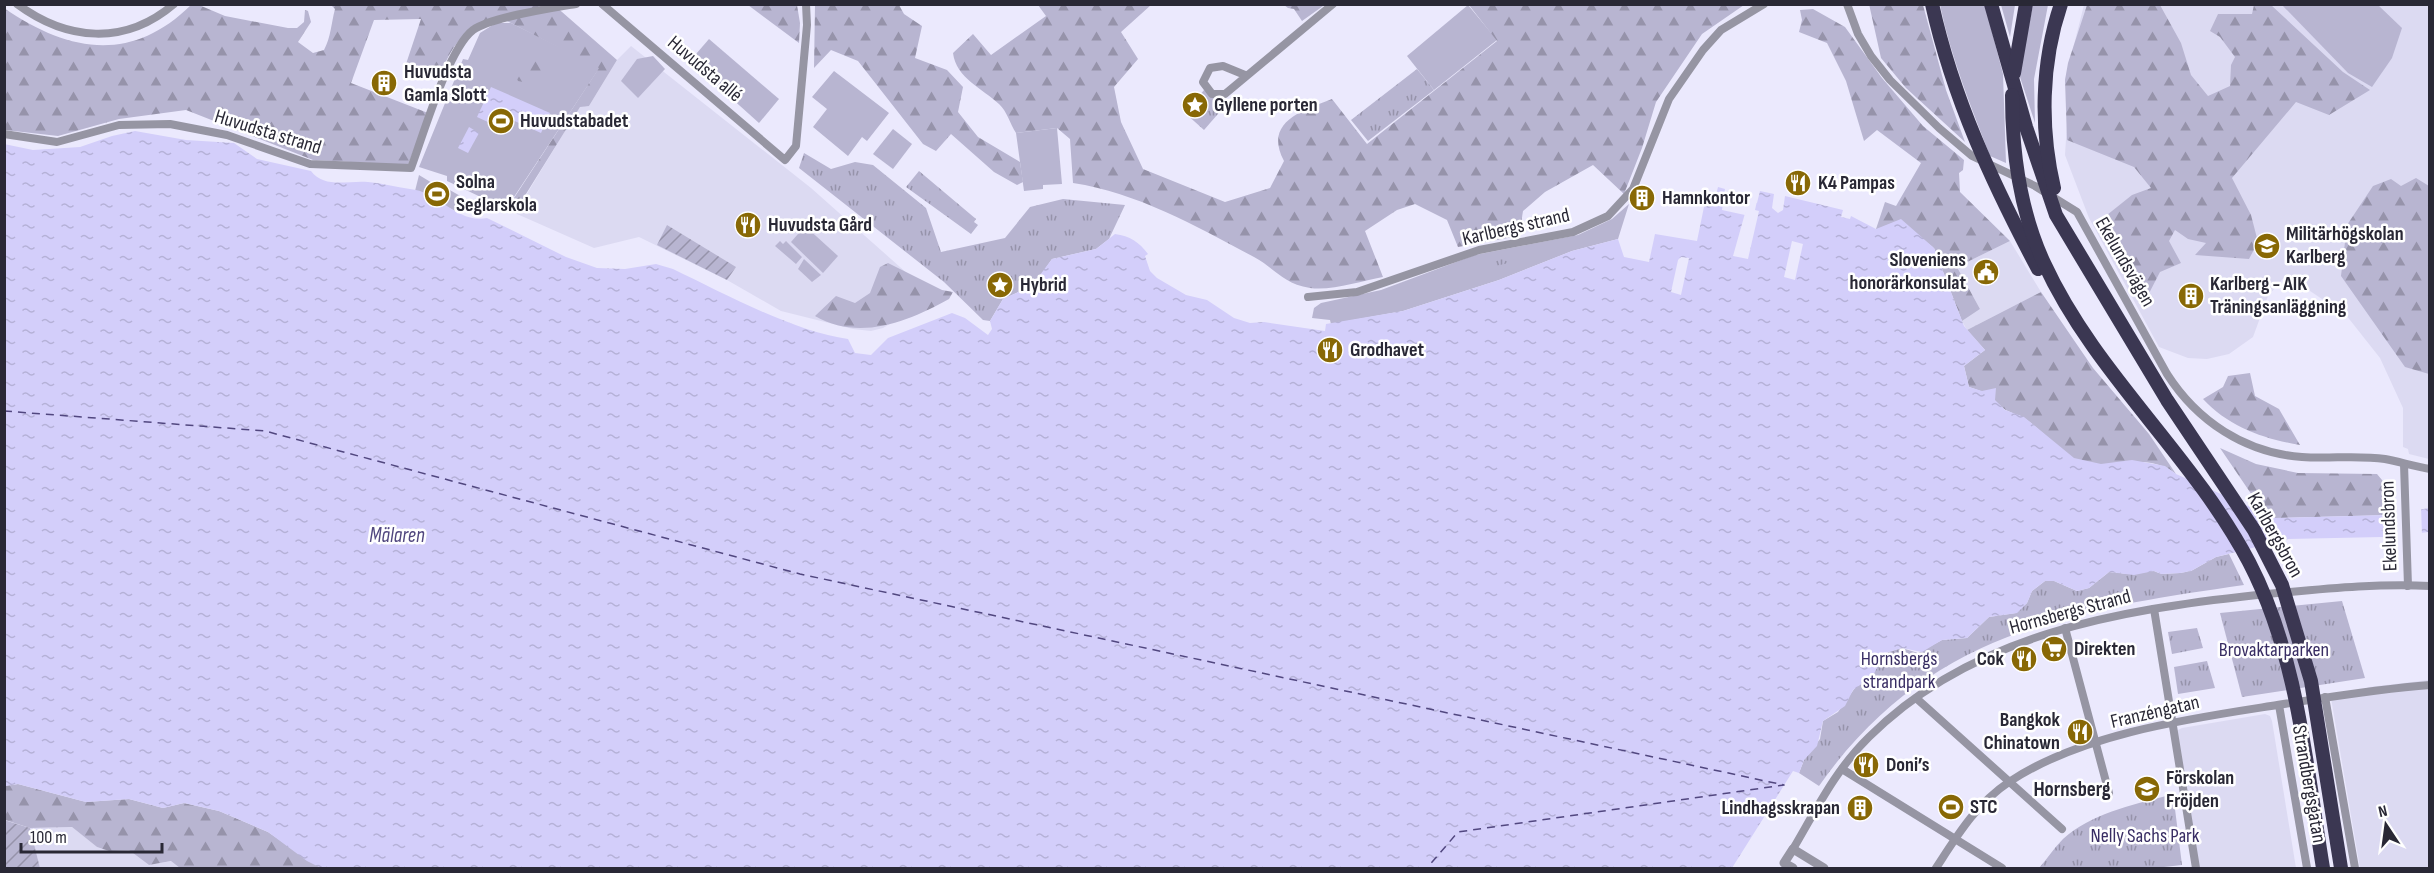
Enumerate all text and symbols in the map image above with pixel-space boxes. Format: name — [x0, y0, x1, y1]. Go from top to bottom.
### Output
street label: Huvudsta allé — [663, 31, 747, 107]
place label: Huvudsta Gamla Slott — [404, 60, 487, 107]
building icon: Huvudsta Gamla Slott — [369, 68, 399, 98]
place icon: Gyllene porten — [1180, 90, 1210, 120]
place label: Gyllene porten — [1214, 93, 1318, 117]
street label: Huvudsta strand — [212, 104, 324, 160]
sports icon: Huvudstabadet — [486, 106, 516, 136]
place label: Huvudstabadet — [520, 109, 629, 133]
restaurant icon: K4 Pampas — [1783, 168, 1813, 198]
place label: Solna Seglarskola — [456, 170, 537, 217]
place label: K4 Pampas — [1818, 171, 1895, 195]
sports icon: Solna Seglarskola — [422, 179, 452, 209]
building icon: Hamnkontor — [1627, 183, 1657, 213]
place label: Hamnkontor — [1662, 186, 1750, 210]
street label: Karlbergs strand — [1460, 203, 1572, 251]
restaurant icon: Huvudsta Gård — [733, 210, 763, 240]
place label: Huvudsta Gård — [768, 213, 872, 237]
street label: Ekelundsvägen — [2090, 213, 2160, 311]
place label: Militärhögskolan Karlberg — [2286, 222, 2404, 269]
school or university icon: Militärhögskolan Karlberg — [2252, 231, 2282, 261]
place label: Sloveniens honorärkonsulat — [1850, 248, 1966, 295]
public building icon: Sloveniens honorärkonsulat — [1971, 257, 2001, 287]
place icon: Hybrid — [985, 270, 1015, 300]
place label: Karlberg - AIK Träningsanläggning — [2210, 272, 2347, 319]
place label: Hybrid — [1020, 273, 1067, 297]
building icon: Karlberg - AIK Träningsanläggning — [2176, 281, 2206, 311]
restaurant icon: Grodhavet — [1315, 335, 1345, 365]
place label: Grodhavet — [1350, 338, 1425, 362]
street label: Ekelundsbron — [2375, 480, 2403, 572]
street label: Karlbergsbron — [2242, 488, 2308, 582]
water label: Mälaren — [369, 523, 425, 548]
street label: Hornsbergs Strand — [2007, 584, 2133, 640]
supermarket icon: Direkten — [2039, 634, 2069, 664]
place label: Direkten — [2074, 637, 2135, 661]
park label: Brovaktarparken — [2219, 638, 2329, 662]
restaurant icon: Cok — [2009, 644, 2039, 674]
park label: Hornsbergs strandpark — [1861, 647, 1937, 694]
place label: Cok — [1977, 647, 2005, 671]
street label: Franzéngatan — [2108, 690, 2202, 734]
place label: Bangkok Chinatown — [1984, 708, 2061, 755]
restaurant icon: Bangkok Chinatown — [2065, 717, 2095, 747]
street label: Strandbergsgatan — [2287, 723, 2331, 845]
restaurant icon: Doni’s — [1851, 750, 1881, 780]
place label: Doni’s — [1886, 753, 1930, 777]
place label: Förskolan Fröjden — [2166, 766, 2234, 813]
school or university icon: Förskolan Fröjden — [2132, 774, 2162, 804]
district label: Hornsberg — [2033, 777, 2111, 802]
sports icon: STC — [1936, 792, 1966, 822]
building icon: Lindhagsskrapan — [1845, 793, 1875, 823]
place label: STC — [1970, 795, 1998, 819]
north arrow — [2356, 795, 2416, 855]
place label: Lindhagsskrapan — [1722, 796, 1840, 820]
text: N — [2377, 802, 2389, 822]
scale bar — [21, 816, 162, 854]
park label: Nelly Sachs Park — [2090, 824, 2200, 848]
text: 100 m — [30, 827, 67, 848]

